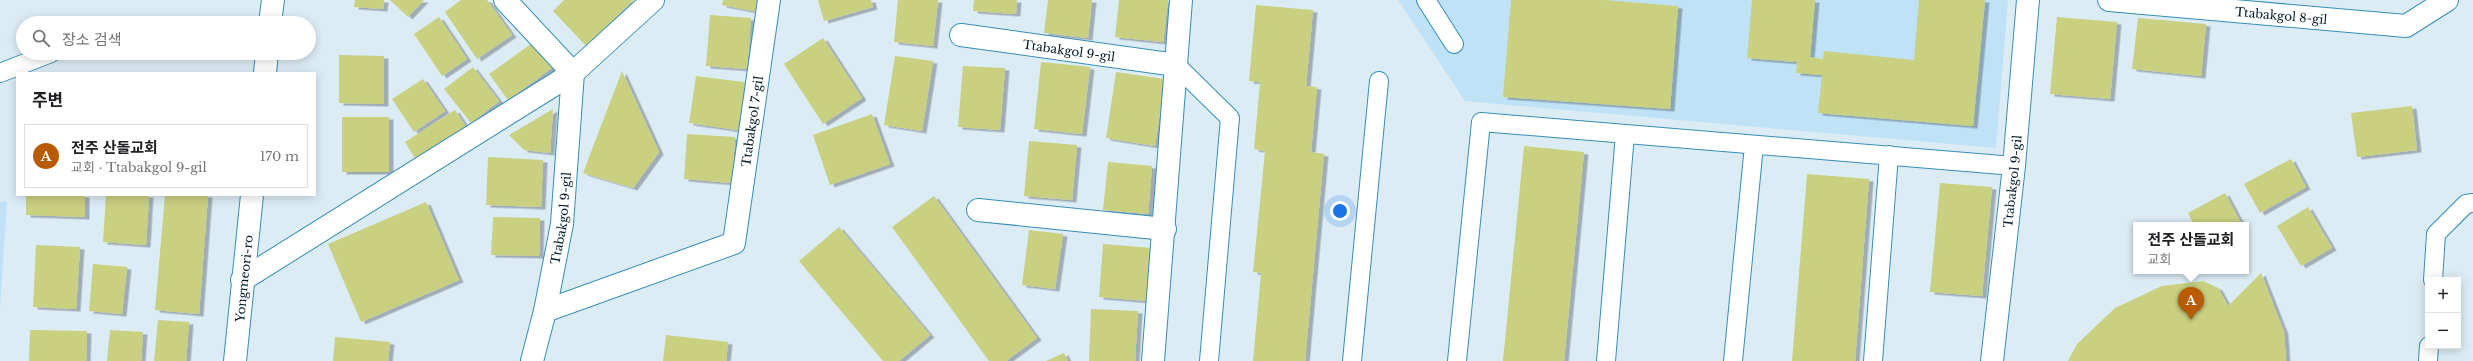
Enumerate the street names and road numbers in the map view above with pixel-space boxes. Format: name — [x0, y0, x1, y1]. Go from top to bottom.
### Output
street label: Ttabakgol 8-gil — [2235, 4, 2328, 27]
street label: Ttabakgol 9-gil — [1022, 36, 1116, 64]
street label: Ttabakgol 7-gil — [738, 75, 765, 167]
street label: Ttabakgol 9-gil — [2000, 134, 2024, 228]
street label: Ttabakgol 9-gil — [547, 171, 573, 265]
street label: Yongmeori-ro — [231, 234, 255, 324]

